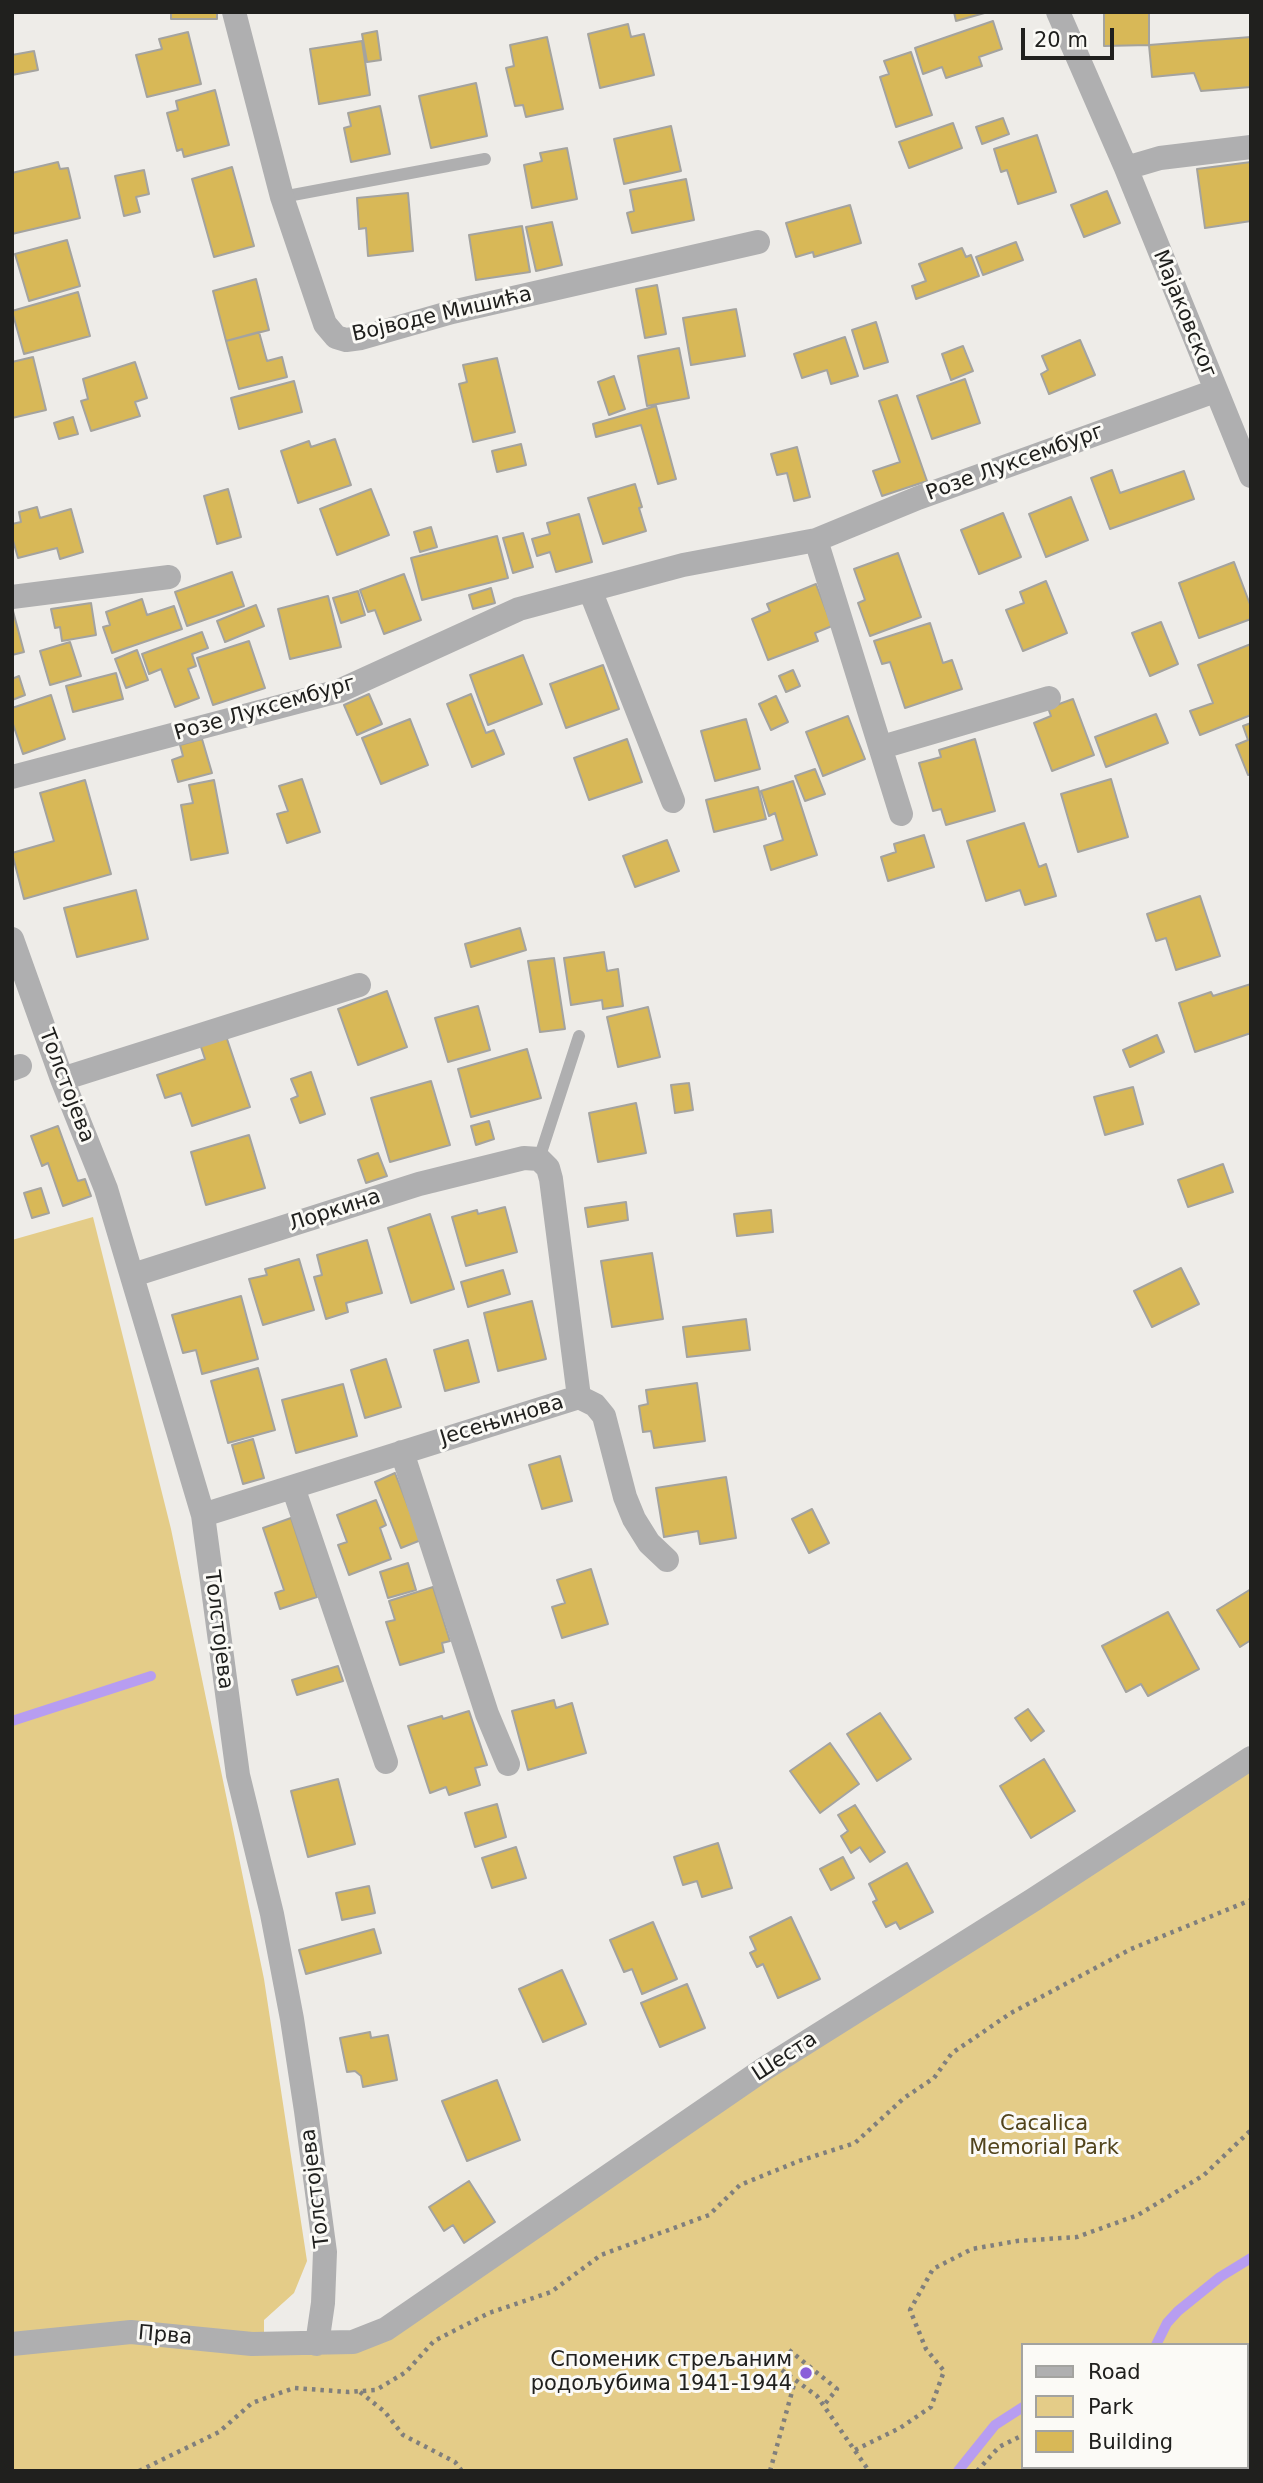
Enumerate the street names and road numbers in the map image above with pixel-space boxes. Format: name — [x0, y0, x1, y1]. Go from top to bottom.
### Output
street label: Мајаковског — [1147, 246, 1221, 382]
street label: Војводе Мишића — [350, 282, 534, 348]
street label: Розе Луксембург — [923, 419, 1107, 507]
street label: Розе Луксембург — [172, 671, 358, 747]
street label: Толстојева — [33, 1026, 99, 1146]
street label: Лоркина — [286, 1184, 384, 1238]
street label: Јесењинова — [437, 1390, 567, 1452]
street label: Толстојева — [198, 1569, 238, 1691]
street label: Шеста — [748, 2027, 822, 2087]
street label: Толстојева — [296, 2127, 336, 2249]
street label: Прва — [137, 2321, 193, 2351]

